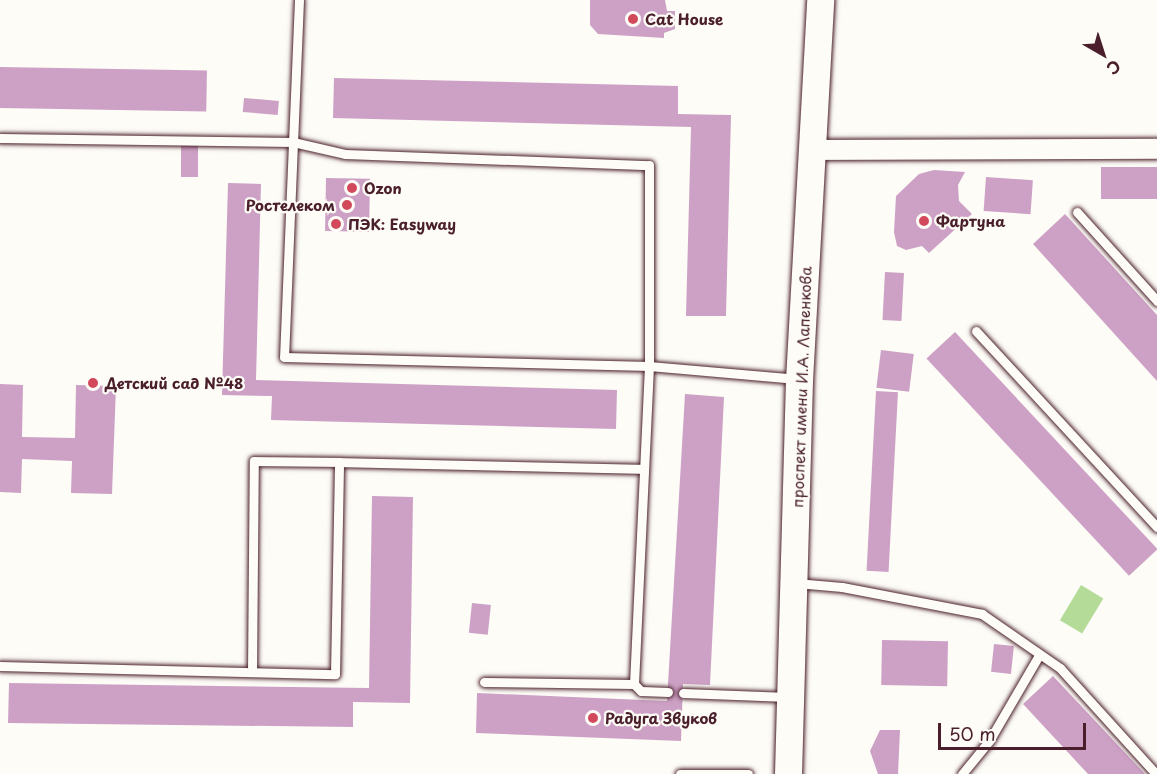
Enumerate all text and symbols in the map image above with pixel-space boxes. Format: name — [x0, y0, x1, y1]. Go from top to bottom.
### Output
place label: Cat House — [645, 10, 724, 28]
marker: Cat House — [626, 12, 640, 26]
north arrow — [1073, 24, 1133, 84]
text: С — [1102, 55, 1127, 81]
place label: Ozon — [364, 179, 402, 197]
marker: Ozon — [345, 181, 359, 195]
place label: Ростелеком — [246, 196, 335, 214]
marker: Ростелеком — [340, 198, 354, 212]
place label: Фартуна — [936, 212, 1005, 230]
marker: Фартуна — [917, 214, 931, 228]
place label: ПЭК: Easyway — [348, 215, 456, 233]
marker: ПЭК: Easyway — [329, 217, 343, 231]
street label: проспект имени И.А. Лапенкова — [788, 265, 814, 509]
place label: Детский сад №48 — [105, 374, 244, 392]
marker: Детский сад №48 — [86, 376, 100, 390]
place label: Радуга Звуков — [605, 709, 718, 727]
marker: Радуга Звуков — [586, 711, 600, 725]
scale bar — [941, 711, 1090, 749]
text: 50 m — [949, 720, 996, 747]

